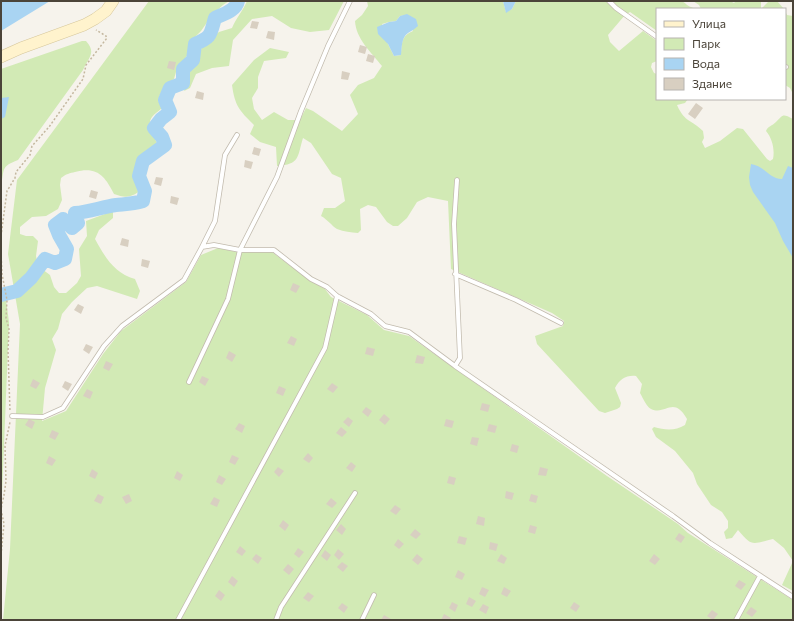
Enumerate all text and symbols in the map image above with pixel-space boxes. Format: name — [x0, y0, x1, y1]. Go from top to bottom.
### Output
legend — [656, 8, 786, 100]
text: Улица — [692, 16, 726, 30]
text: Парк — [692, 36, 721, 50]
text: Вода — [692, 56, 720, 70]
text: Здание — [692, 76, 732, 90]

